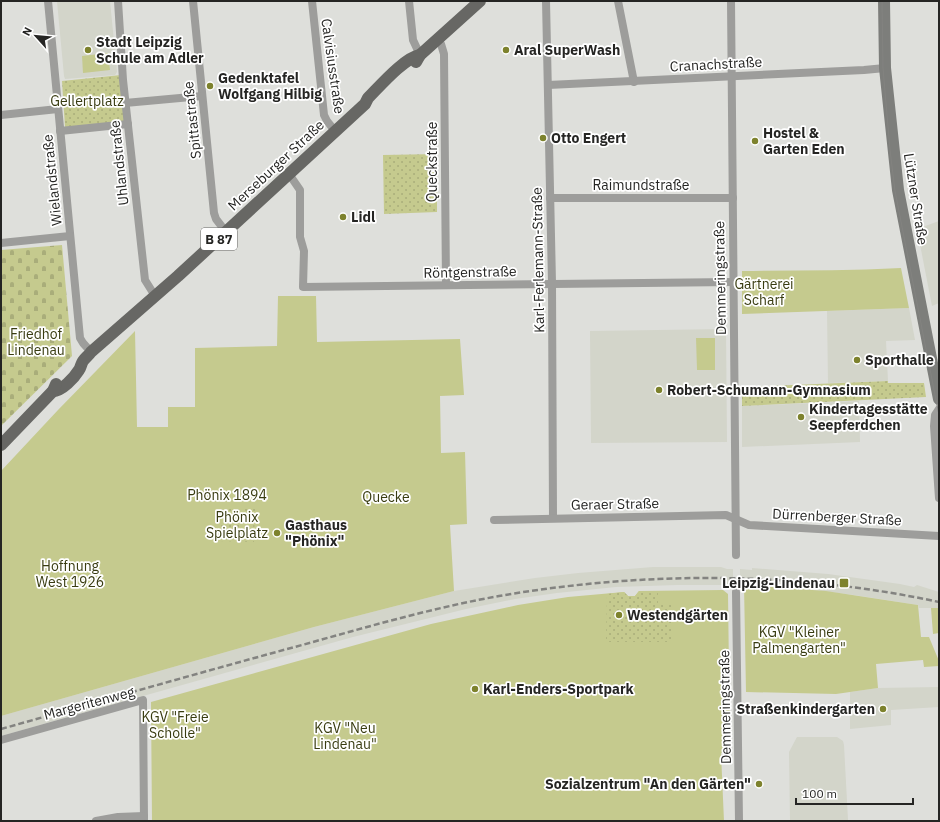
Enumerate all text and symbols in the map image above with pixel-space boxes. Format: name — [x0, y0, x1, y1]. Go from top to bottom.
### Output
north arrow — [16, 16, 56, 56]
street label: Calvisiusstraße — [317, 17, 349, 115]
text: N — [19, 25, 35, 38]
place label: Stadt Leipzig Schule am Adler — [96, 33, 204, 67]
place label: Aral SuperWash — [514, 41, 620, 59]
marker: Stadt Leipzig Schule am Adler — [83, 45, 93, 55]
marker: Aral SuperWash — [501, 45, 511, 55]
street label: Cranachstraße — [669, 53, 763, 75]
place label: Gedenktafel Wolfgang Hilbig — [218, 69, 322, 103]
street label: Spittastraße — [179, 80, 205, 160]
marker: Gedenktafel Wolfgang Hilbig — [205, 81, 215, 91]
park label: Gellertplatz — [50, 92, 124, 110]
street label: Merseburger Straße — [224, 115, 328, 214]
street label: Uhlandstraße — [106, 119, 132, 207]
street label: Queckstraße — [423, 121, 441, 202]
place label: Hostel & Garten Eden — [763, 124, 845, 158]
place label: Otto Engert — [551, 129, 626, 147]
street label: Wielandstraße — [38, 133, 66, 227]
marker: Otto Engert — [538, 133, 548, 143]
marker: Hostel & Garten Eden — [750, 136, 760, 146]
street label: Lützner Straße — [900, 152, 932, 246]
street label: Raimundstraße — [593, 176, 690, 194]
street label: Karl-Ferlemann-Straße — [528, 187, 548, 333]
place label: Lidl — [351, 208, 375, 226]
marker: Lidl — [338, 212, 348, 222]
street label: Demmeringstraße — [710, 221, 730, 335]
road number: B 87 — [201, 228, 237, 250]
street label: Röntgenstraße — [423, 262, 517, 282]
park label: Gärtnerei Scharf — [734, 275, 794, 309]
park label: Friedhof Lindenau — [7, 325, 65, 359]
place label: Sporthalle — [865, 351, 934, 369]
marker: Sporthalle — [852, 355, 862, 365]
place label: Robert-Schumann-Gymnasium — [667, 381, 871, 399]
marker: Robert-Schumann-Gymnasium — [654, 385, 664, 395]
place label: Kindertagesstätte Seepferdchen — [809, 400, 928, 434]
marker: Kindertagesstätte Seepferdchen — [796, 412, 806, 422]
park label: Phönix 1894 — [187, 486, 267, 504]
park label: Quecke — [362, 488, 410, 506]
street label: Geraer Straße — [571, 494, 660, 514]
street label: Dürrenberger Straße — [772, 505, 902, 529]
park label: Phönix Spielplatz — [206, 508, 269, 542]
place label: Gasthaus "Phönix" — [285, 516, 347, 550]
marker: Gasthaus "Phönix" — [272, 528, 282, 538]
park label: Hoffnung West 1926 — [36, 557, 104, 591]
place label: Leipzig-Lindenau — [722, 574, 835, 592]
marker: Leipzig-Lindenau — [838, 577, 850, 589]
place label: Westendgärten — [627, 606, 728, 624]
marker: Westendgärten — [614, 610, 624, 620]
park label: KGV "Kleiner Palmengarten" — [752, 623, 846, 657]
street label: Demmeringstraße — [715, 650, 735, 764]
place label: Karl-Enders-Sportpark — [483, 680, 635, 698]
street label: Margeritenweg — [42, 682, 137, 724]
marker: Karl-Enders-Sportpark — [470, 684, 480, 694]
place label: Straßenkindergarten — [736, 700, 875, 718]
marker: Straßenkindergarten — [878, 704, 888, 714]
park label: KGV "Freie Scholle" — [141, 708, 209, 742]
park label: KGV "Neu Lindenau" — [313, 719, 377, 753]
place label: Sozialzentrum "An den Gärten" — [545, 775, 751, 793]
marker: Sozialzentrum "An den Gärten" — [754, 779, 764, 789]
scale bar — [796, 780, 913, 806]
text: 100 m — [802, 786, 837, 801]

